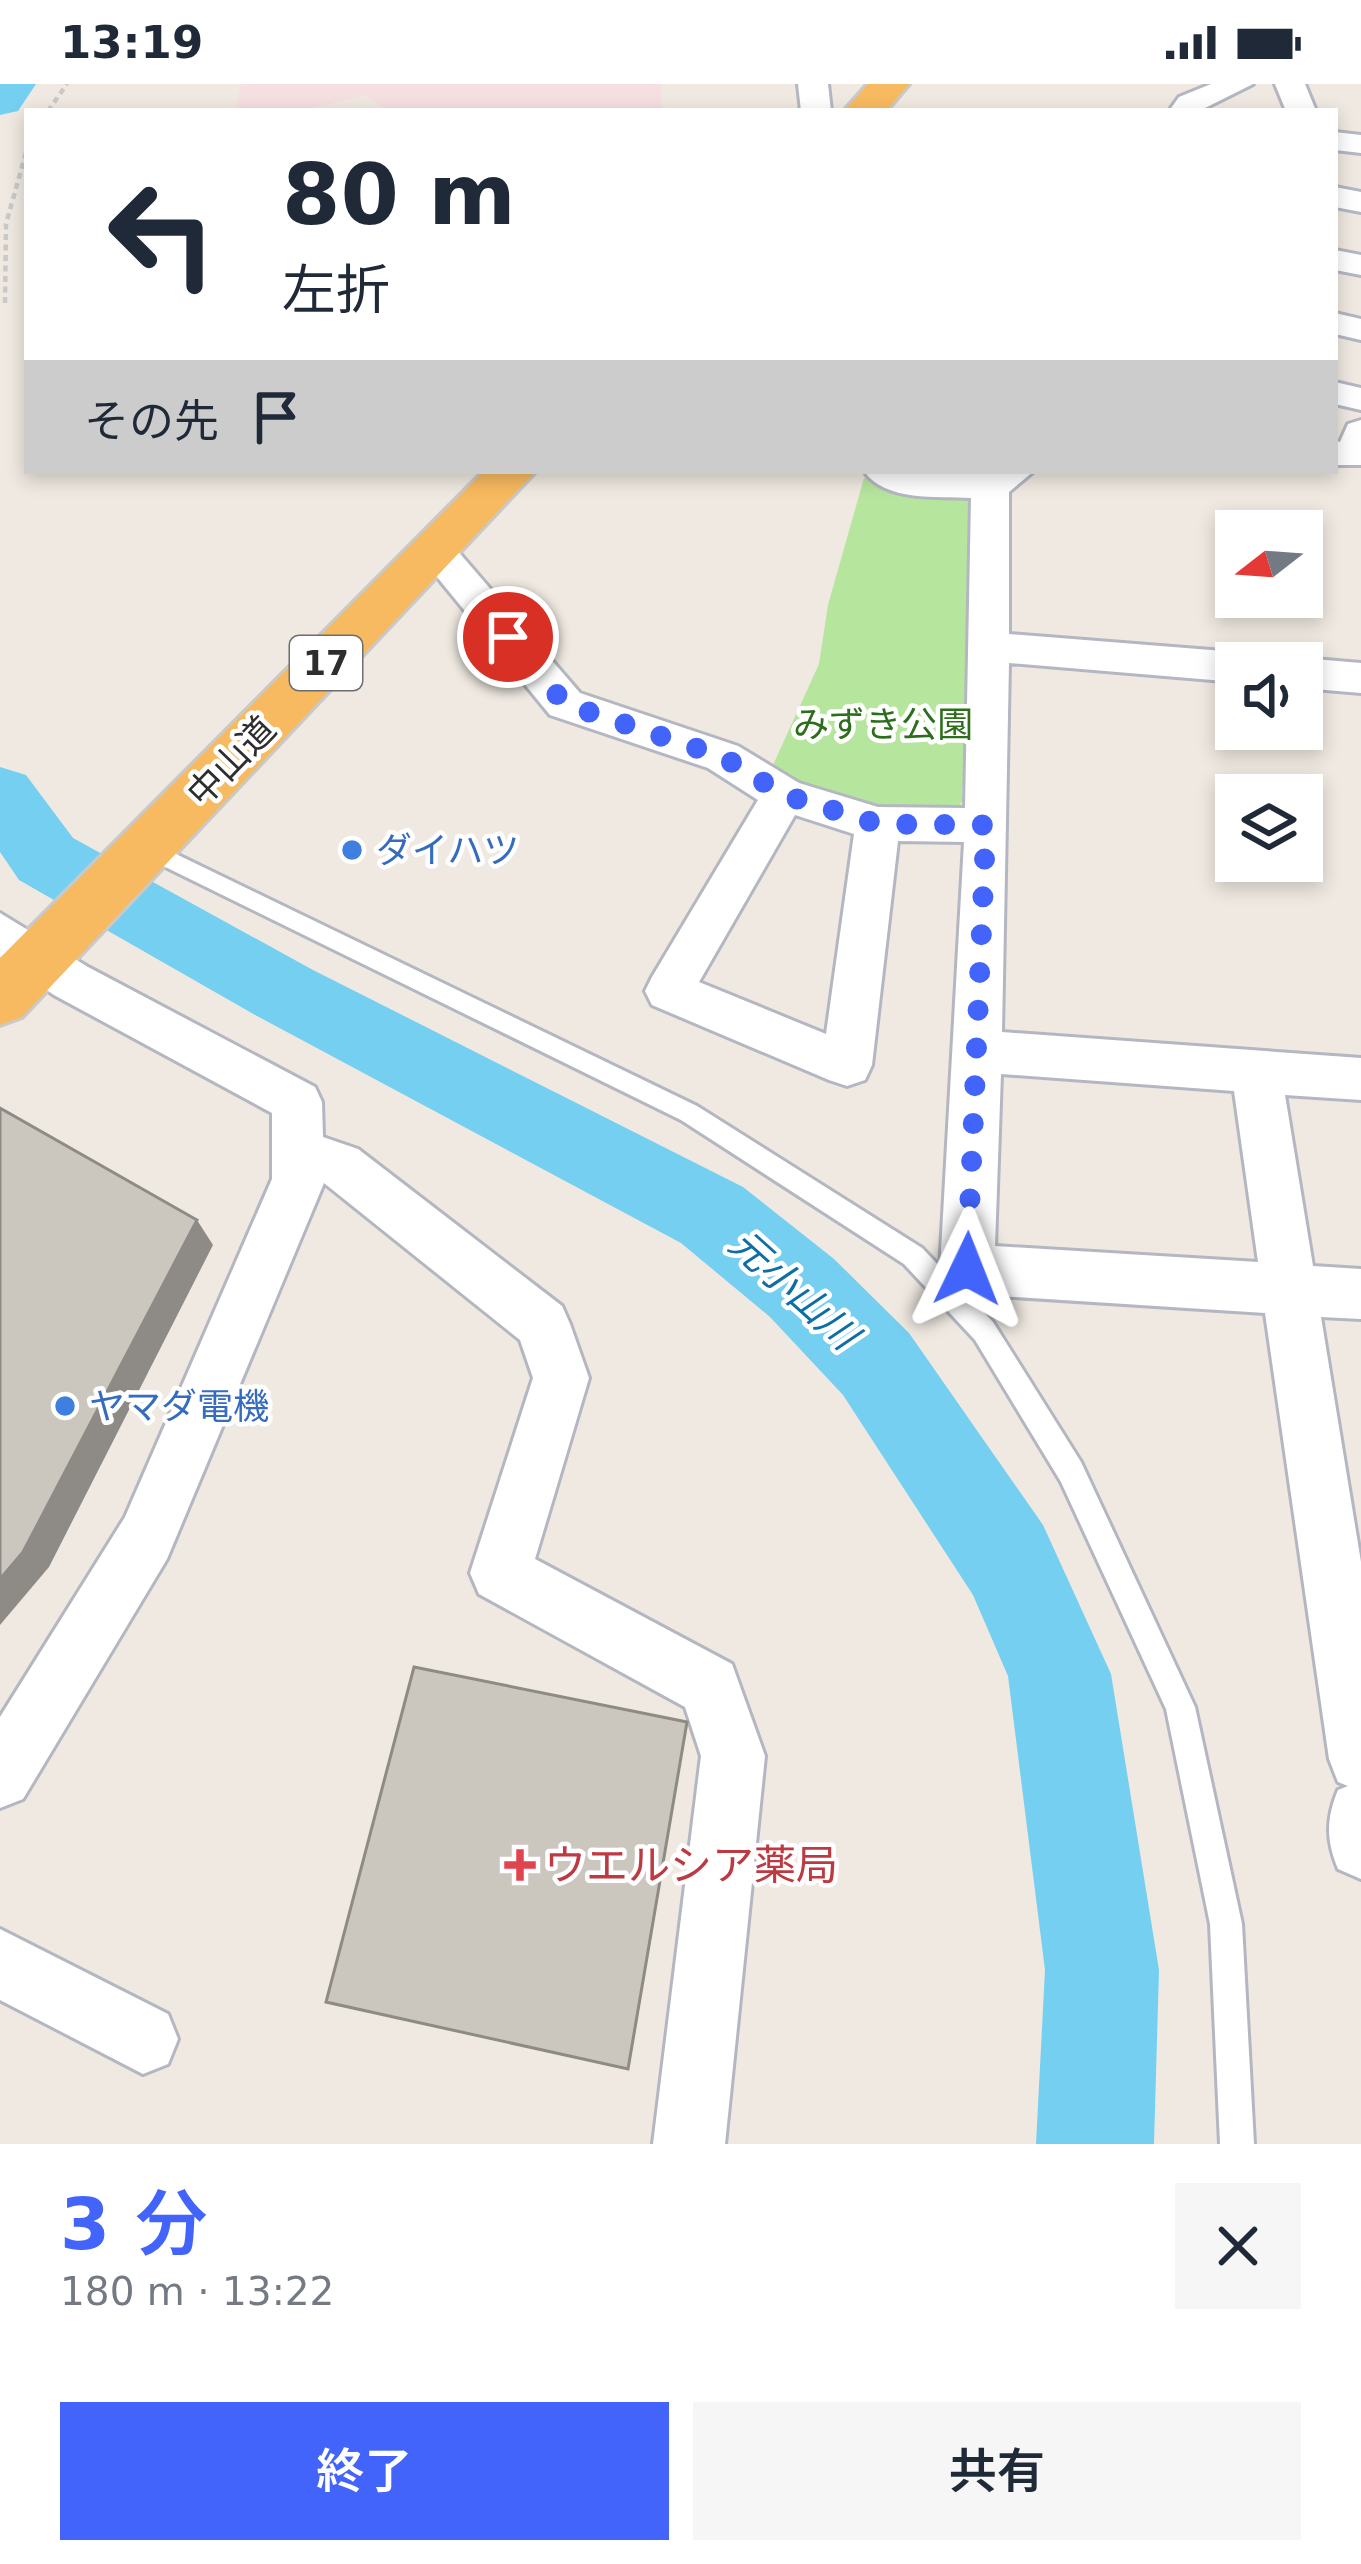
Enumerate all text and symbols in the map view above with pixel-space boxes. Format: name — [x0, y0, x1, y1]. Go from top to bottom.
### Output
text: 13:19 — [60, 16, 203, 69]
text: 80 m — [282, 146, 516, 244]
icon: left — [84, 156, 240, 312]
text: 左折 — [282, 259, 390, 322]
icon: arrive — [243, 384, 309, 450]
text: その先 — [84, 395, 219, 448]
north arrow — [1215, 510, 1323, 618]
map controls — [1215, 510, 1323, 882]
pin — [457, 586, 559, 688]
icon: arrive — [475, 604, 541, 670]
road number: 17 — [290, 636, 362, 690]
button: sound — [1215, 642, 1323, 750]
park label: みずき公園 — [793, 704, 973, 745]
street label: 中山道 — [179, 708, 284, 814]
button: layers — [1215, 774, 1323, 882]
place label: ダイハツ — [376, 830, 519, 871]
marker: ダイハツ — [339, 837, 365, 863]
position arrow — [904, 1206, 1030, 1332]
water label: 元小山川 — [721, 1220, 870, 1361]
place label: ヤマダ電機 — [89, 1386, 269, 1427]
marker: ヤマダ電機 — [52, 1393, 78, 1419]
place label: ウエルシア薬局 — [544, 1841, 838, 1890]
marker: ウエルシア薬局 — [507, 1852, 533, 1878]
text: 3 分 — [60, 2182, 207, 2266]
button: close — [1175, 2183, 1301, 2309]
text: 180 m · 13:22 — [60, 2269, 334, 2314]
button: 終了 — [60, 2402, 669, 2540]
button: 共有 — [693, 2402, 1301, 2540]

